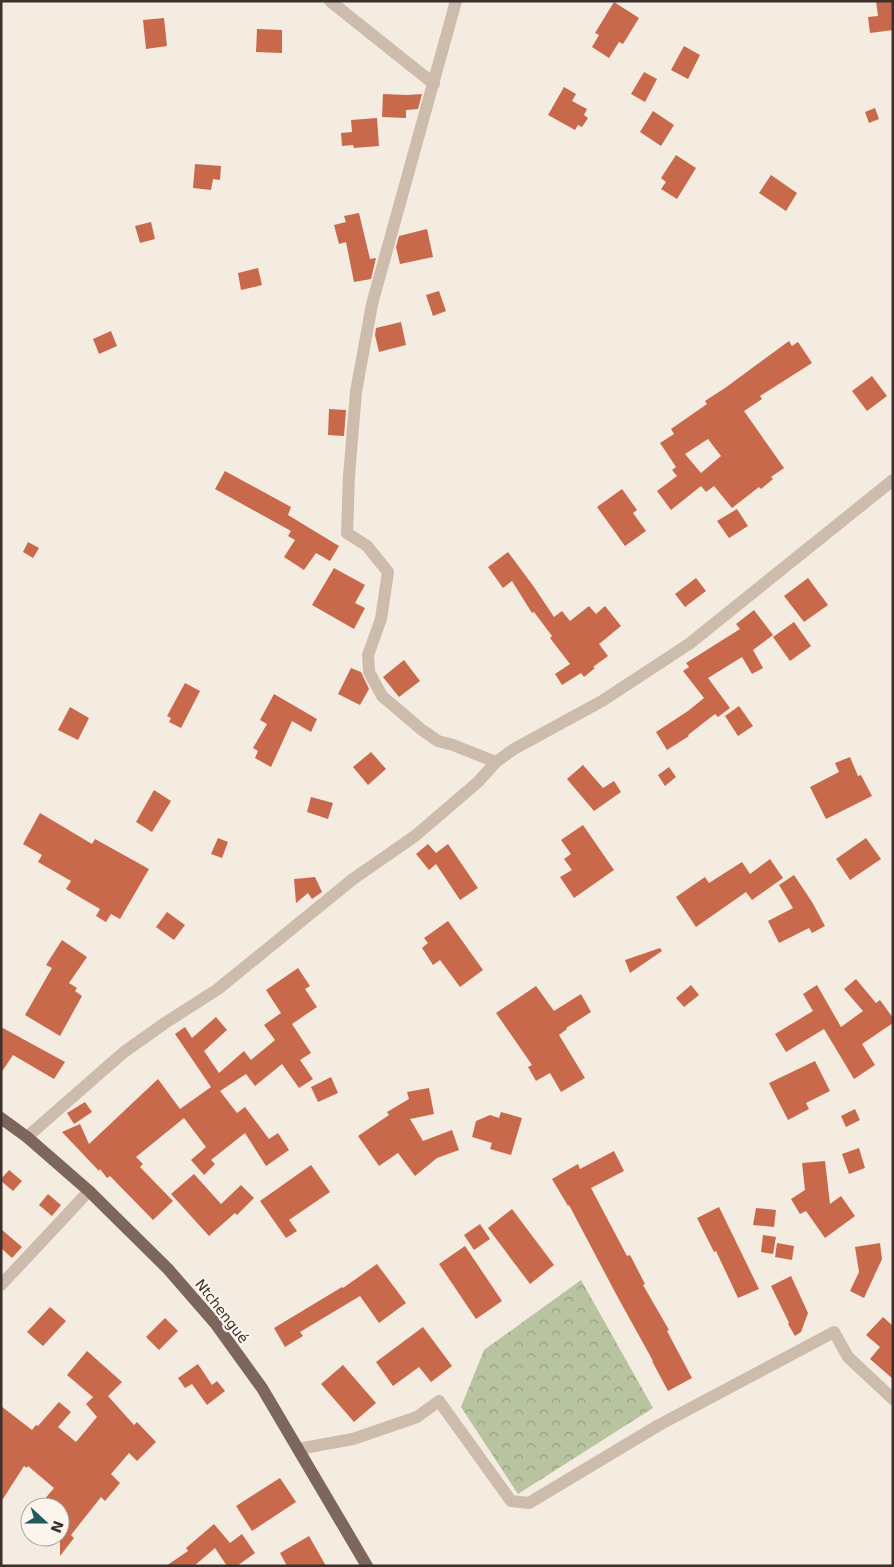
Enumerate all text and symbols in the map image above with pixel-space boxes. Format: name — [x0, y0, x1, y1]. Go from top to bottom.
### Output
street label: Ntchengué — [192, 1276, 252, 1346]
north arrow — [20, 1497, 70, 1547]
text: N — [48, 1518, 67, 1535]

